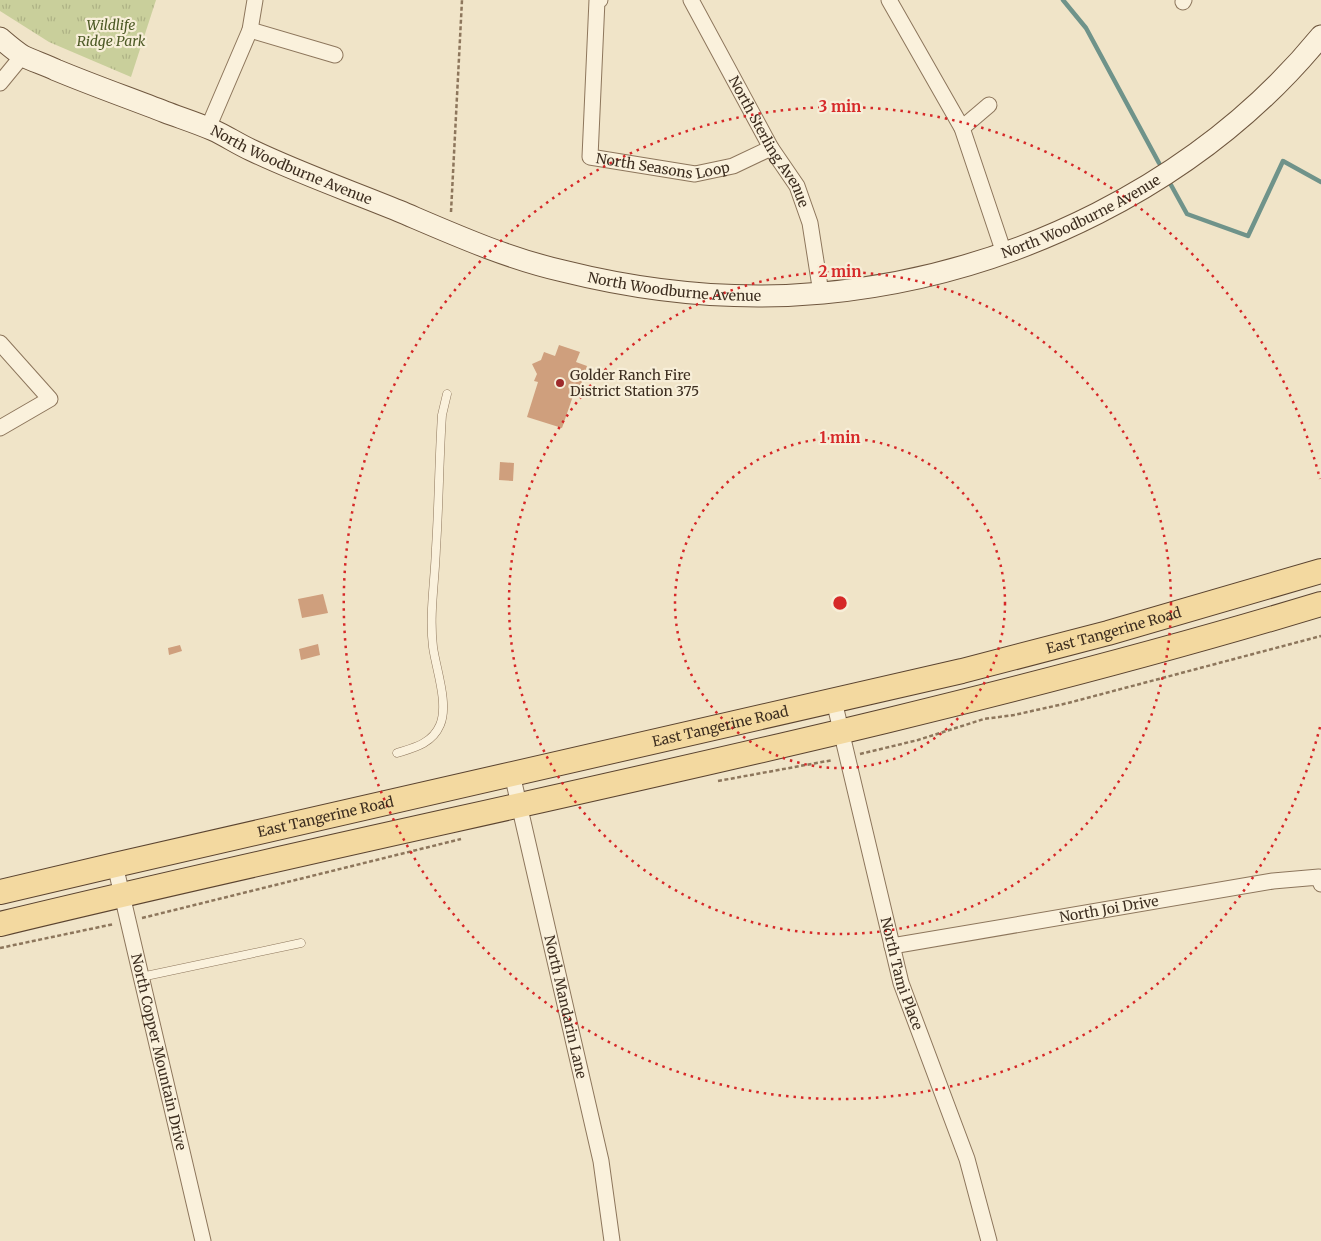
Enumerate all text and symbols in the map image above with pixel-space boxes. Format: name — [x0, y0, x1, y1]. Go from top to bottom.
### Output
park label: Wildlife Ridge Park — [77, 16, 146, 50]
street label: North Sterling Avenue — [725, 73, 813, 210]
text: 3 min — [819, 97, 861, 116]
street label: North Woodburne Avenue — [208, 121, 375, 208]
street label: North Seasons Loop — [595, 149, 732, 183]
street label: North Woodburne Avenue — [999, 171, 1164, 262]
text: 2 min — [819, 262, 861, 281]
street label: North Woodburne Avenue — [586, 268, 761, 305]
place label: Golder Ranch Fire District Station 375 — [570, 366, 699, 400]
marker: Golder Ranch Fire District Station 375 — [554, 377, 566, 389]
text: 1 min — [820, 428, 860, 447]
centre of rings — [831, 594, 849, 612]
street label: East Tangerine Road — [1044, 603, 1184, 658]
street label: East Tangerine Road — [650, 702, 791, 751]
street label: East Tangerine Road — [256, 792, 396, 841]
street label: North Joi Drive — [1058, 892, 1160, 926]
street label: North Tami Place — [877, 915, 927, 1033]
street label: North Mandarin Lane — [540, 933, 591, 1080]
street label: North Copper Mountain Drive — [127, 952, 190, 1152]

